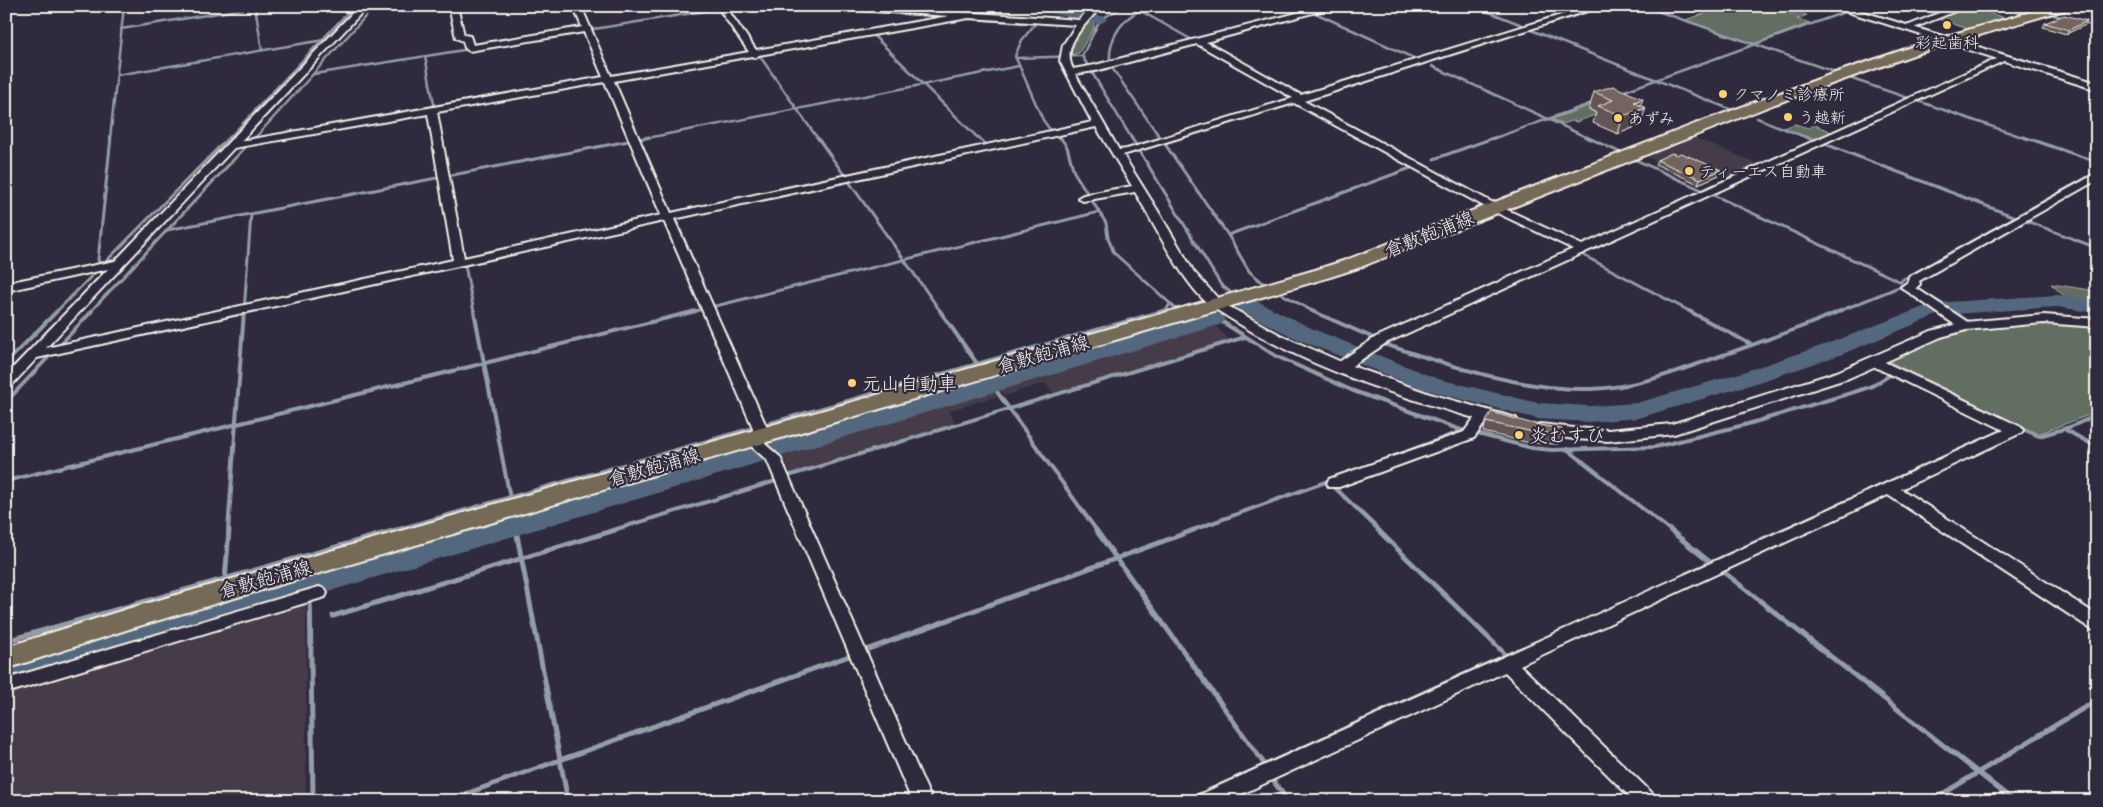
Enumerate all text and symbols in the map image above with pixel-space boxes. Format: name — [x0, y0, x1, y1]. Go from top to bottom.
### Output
marker: 彩起歯科 — [1941, 19, 1953, 31]
place label: 彩起歯科 — [1915, 28, 1979, 57]
place label: クマノミ診療所 — [1733, 80, 1845, 109]
marker: クマノミ診療所 — [1717, 88, 1729, 100]
place label: う越新 — [1798, 103, 1846, 132]
place label: あずみ — [1628, 104, 1674, 133]
marker: う越新 — [1782, 111, 1794, 123]
marker: あずみ — [1612, 112, 1624, 124]
place label: ティーエス自動車 — [1699, 157, 1827, 186]
marker: ティーエス自動車 — [1683, 165, 1695, 177]
street label: 倉敷飽浦線 — [1379, 201, 1479, 267]
street label: 倉敷飽浦線 — [993, 325, 1093, 383]
place label: 元山自動車 — [862, 367, 957, 400]
marker: 元山自動車 — [846, 377, 858, 389]
place label: 炎むすび — [1529, 419, 1605, 452]
marker: 炎むすび — [1513, 429, 1525, 441]
street label: 倉敷飽浦線 — [604, 438, 704, 496]
street label: 倉敷飽浦線 — [215, 550, 315, 608]

